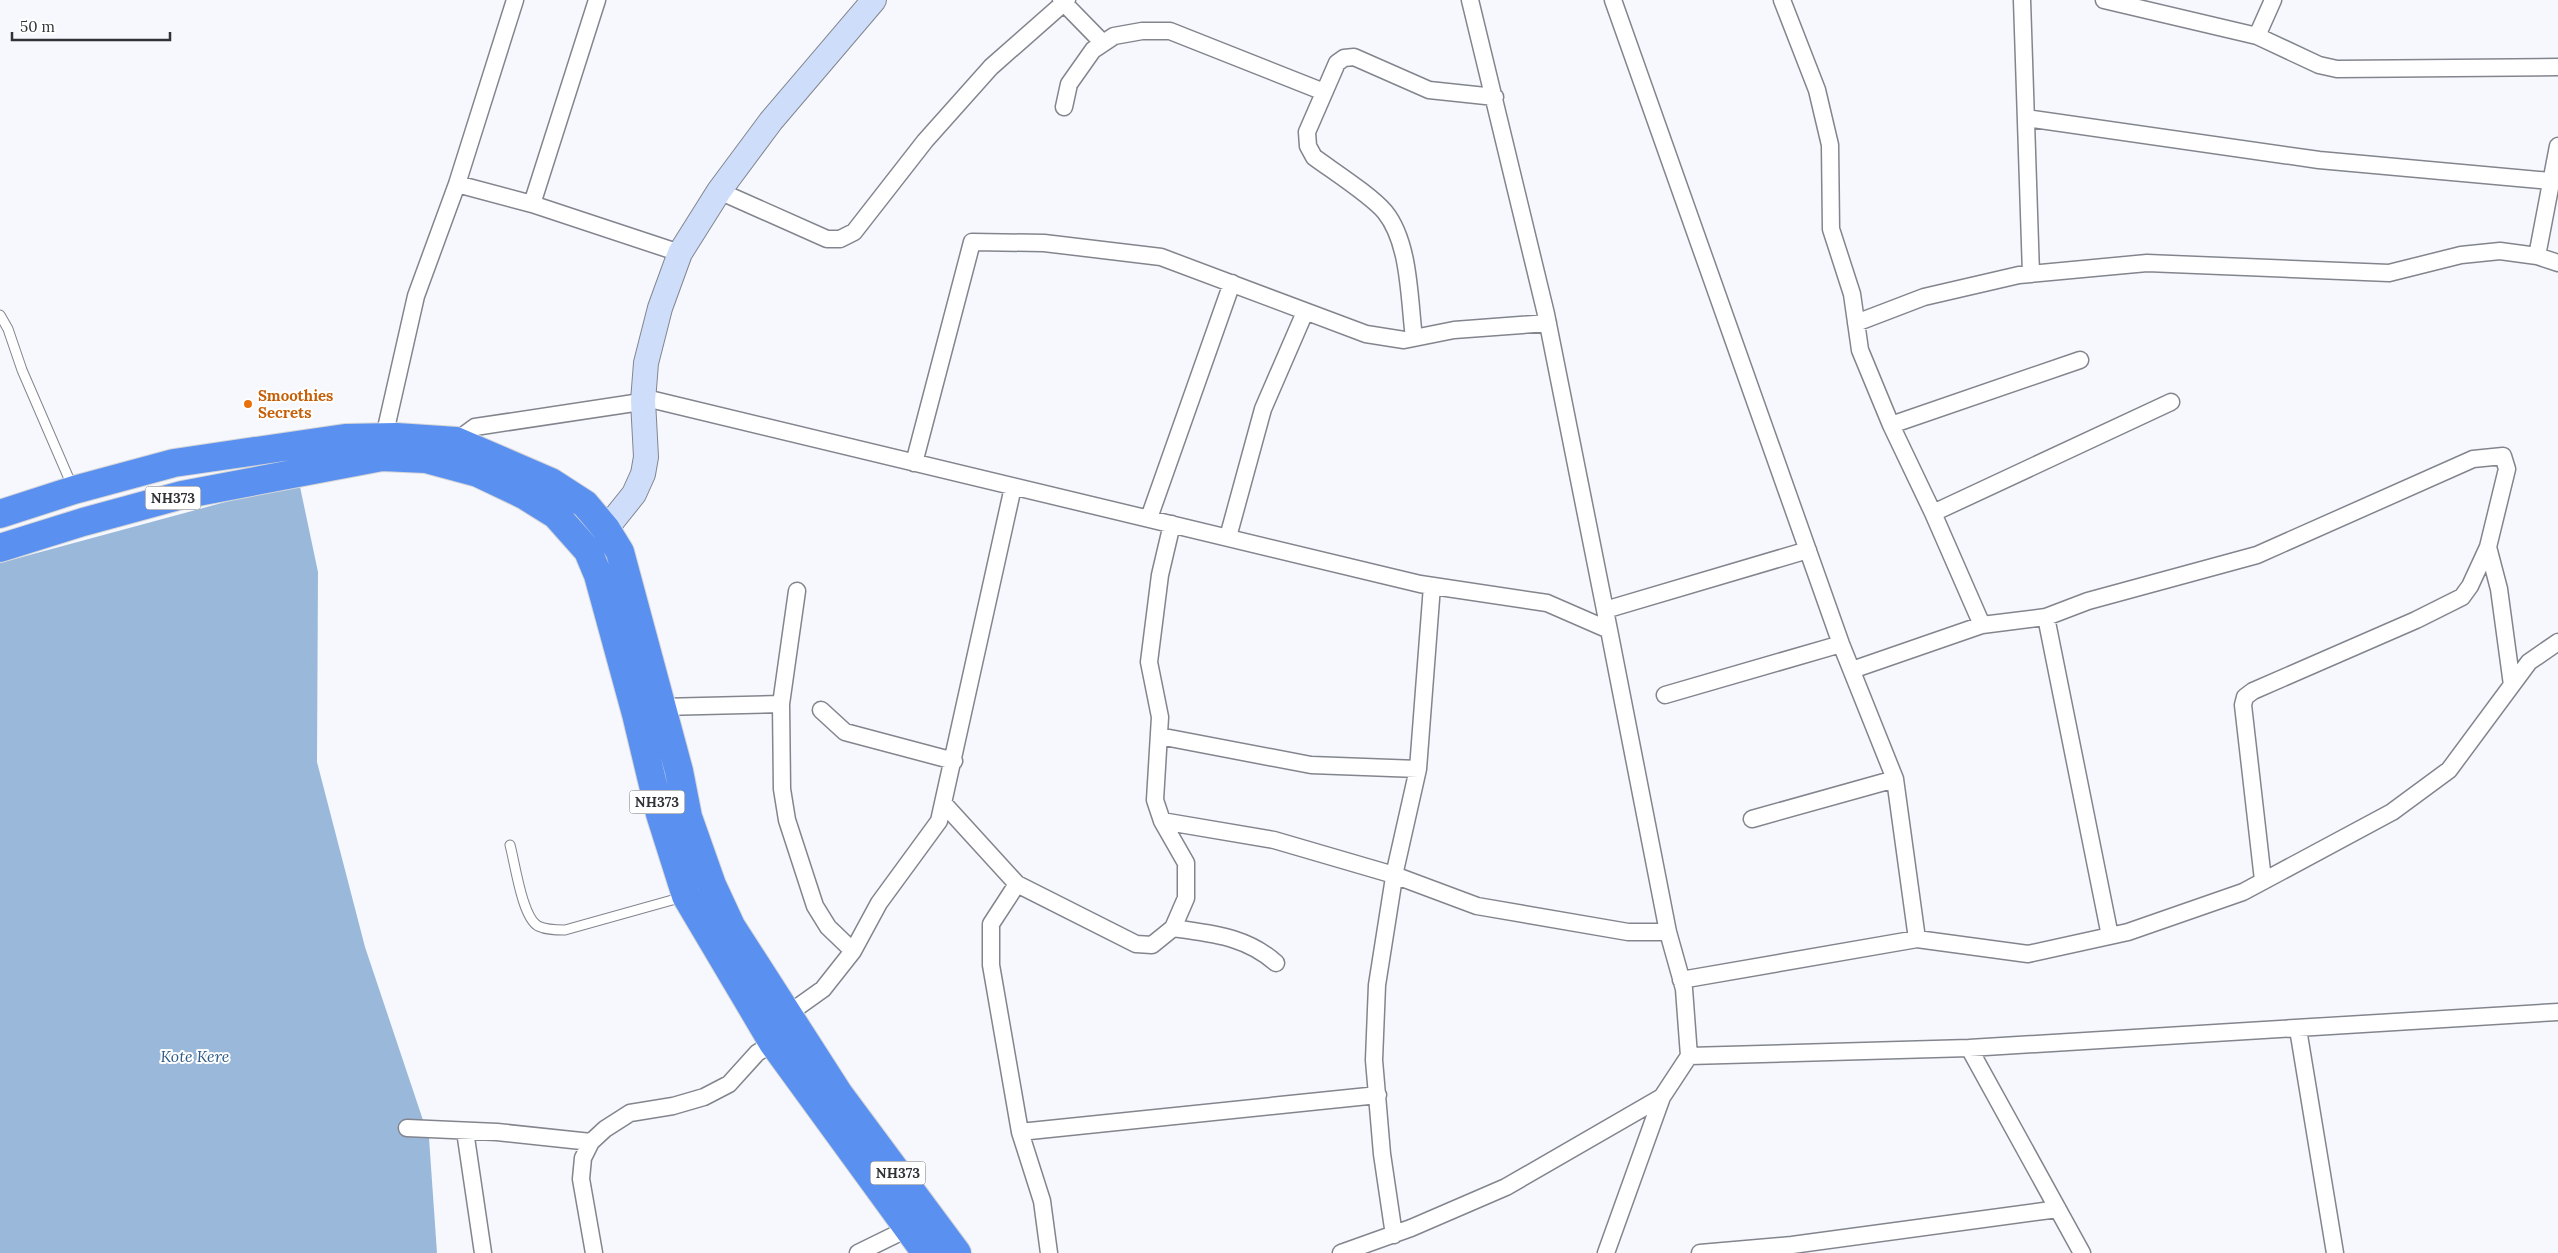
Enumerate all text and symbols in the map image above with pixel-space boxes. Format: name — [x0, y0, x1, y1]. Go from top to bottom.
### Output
scale bar — [12, 10, 170, 42]
text: 50 m — [20, 17, 55, 36]
place label: Smoothies Secrets — [258, 386, 333, 422]
marker: Smoothies Secrets — [242, 398, 254, 410]
road number: NH373 — [146, 486, 200, 509]
road number: NH373 — [630, 790, 684, 814]
water label: Kote Kere — [161, 1046, 230, 1066]
road number: NH373 — [870, 1162, 926, 1184]

